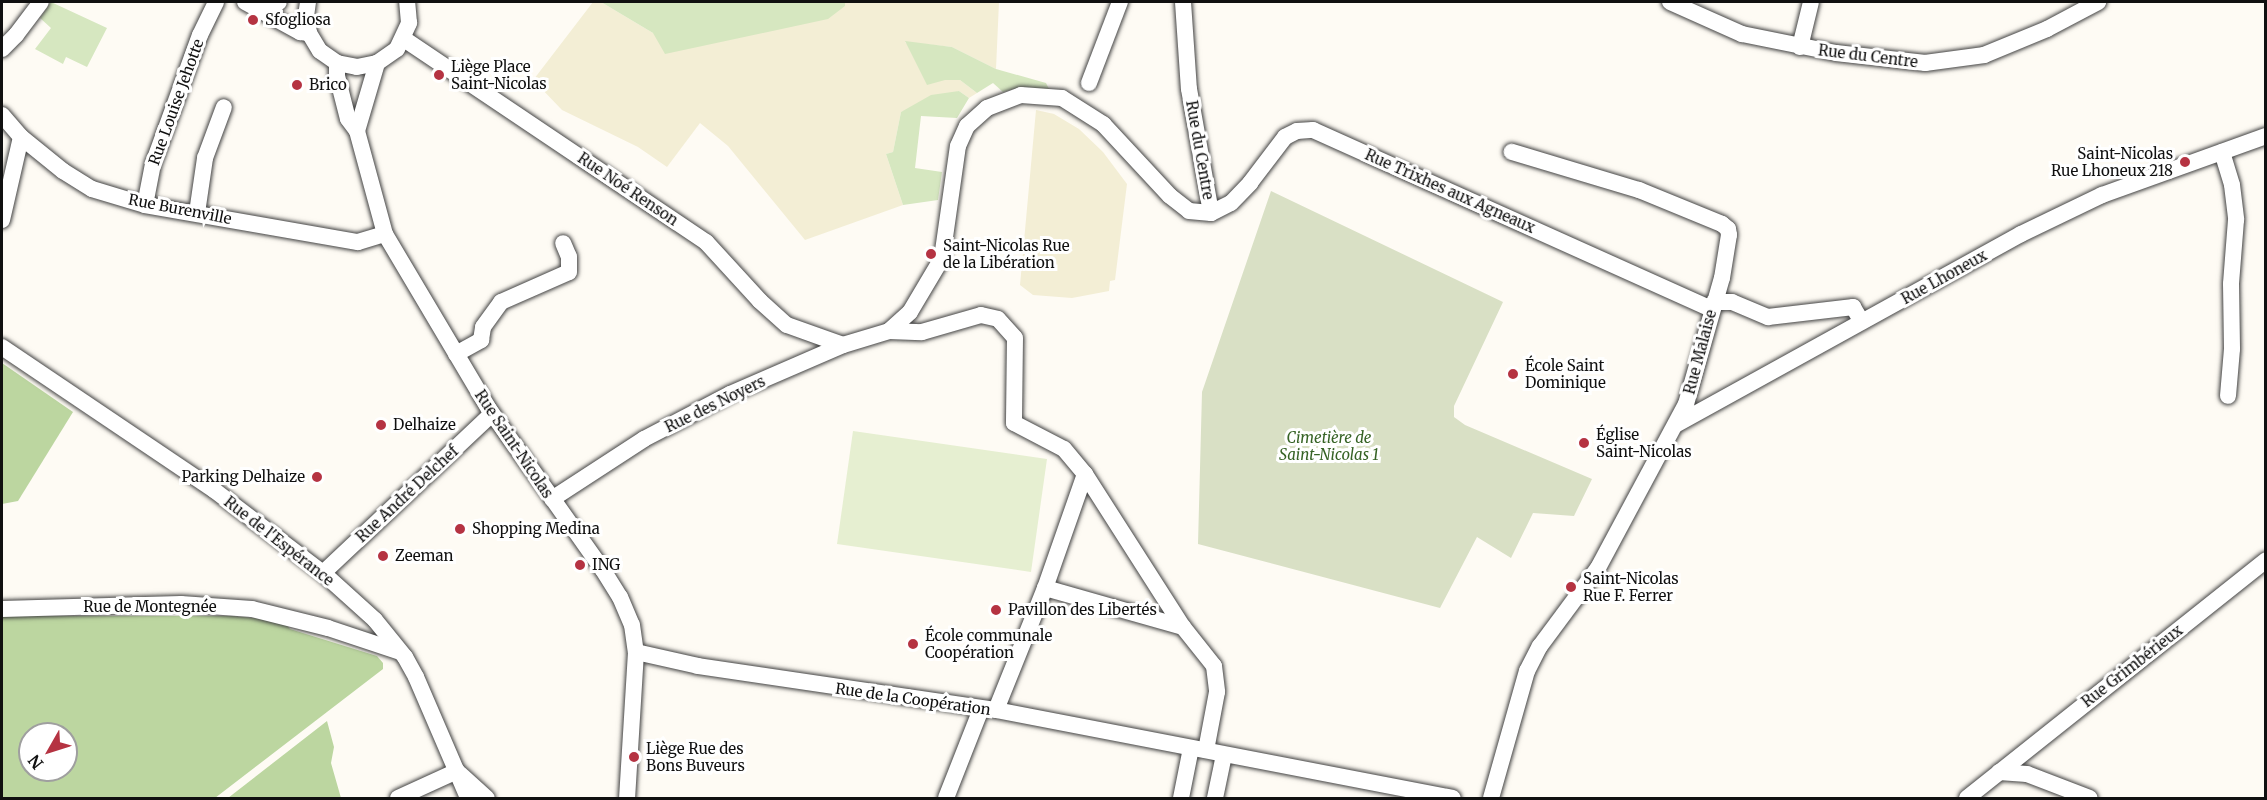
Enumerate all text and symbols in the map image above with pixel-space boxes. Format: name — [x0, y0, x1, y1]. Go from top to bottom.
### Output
place label: Sfogliosa — [265, 11, 331, 29]
marker: Sfogliosa — [246, 13, 260, 27]
street label: Rue Louise Jehotte — [145, 36, 207, 168]
street label: Rue du Centre — [1817, 41, 1919, 71]
place label: Liège Place Saint-Nicolas — [451, 57, 547, 92]
marker: Liège Place Saint-Nicolas — [432, 68, 446, 82]
place label: Brico — [309, 76, 347, 94]
marker: Brico — [290, 78, 304, 92]
street label: Rue du Centre — [1182, 99, 1218, 201]
place label: Saint-Nicolas Rue Lhoneux 218 — [2051, 144, 2173, 179]
street label: Rue Trixhes aux Agneaux — [1362, 145, 1538, 237]
street label: Rue Noé Renson — [574, 149, 682, 229]
marker: Saint-Nicolas Rue Lhoneux 218 — [2178, 155, 2192, 169]
street label: Rue Burenville — [127, 190, 233, 228]
place label: Saint-Nicolas Rue de la Libération — [943, 236, 1070, 271]
street label: Rue Lhoneux — [1898, 246, 1990, 308]
marker: Saint-Nicolas Rue de la Libération — [924, 247, 938, 261]
street label: Rue Malaise — [1680, 308, 1720, 396]
place label: École Saint Dominique — [1525, 356, 1606, 391]
marker: École Saint Dominique — [1506, 367, 1520, 381]
street label: Rue des Noyers — [662, 372, 768, 436]
street label: Rue Saint-Nicolas — [471, 386, 557, 502]
place label: Delhaize — [393, 416, 456, 434]
marker: Delhaize — [374, 418, 388, 432]
place label: Église Saint-Nicolas — [1596, 425, 1692, 460]
park label: Cimetière de Saint-Nicolas 1 — [1279, 428, 1379, 463]
marker: Église Saint-Nicolas — [1577, 436, 1591, 450]
street label: Rue André Delchef — [352, 442, 462, 546]
place label: Parking Delhaize — [181, 468, 305, 486]
marker: Parking Delhaize — [310, 470, 324, 484]
street label: Rue de l'Espérance — [221, 493, 337, 589]
place label: Shopping Medina — [472, 520, 600, 538]
marker: Shopping Medina — [453, 522, 467, 536]
place label: Zeeman — [395, 547, 453, 565]
marker: Zeeman — [376, 549, 390, 563]
place label: ING — [592, 556, 620, 574]
marker: ING — [573, 558, 587, 572]
place label: Saint-Nicolas Rue F. Ferrer — [1583, 569, 1679, 604]
marker: Saint-Nicolas Rue F. Ferrer — [1564, 580, 1578, 594]
street label: Rue de Montegnée — [83, 598, 217, 616]
place label: Pavillon des Libertés — [1008, 601, 1157, 619]
marker: Pavillon des Libertés — [989, 603, 1003, 617]
street label: Rue Grimbérieux — [2078, 621, 2186, 711]
place label: École communale Coopération — [925, 626, 1052, 661]
marker: École communale Coopération — [906, 637, 920, 651]
street label: Rue de la Coopération — [834, 679, 992, 719]
north arrow — [18, 722, 78, 782]
place label: Liège Rue des Bons Buveurs — [646, 739, 745, 774]
marker: Liège Rue des Bons Buveurs — [627, 750, 641, 764]
text: N — [24, 751, 47, 773]

